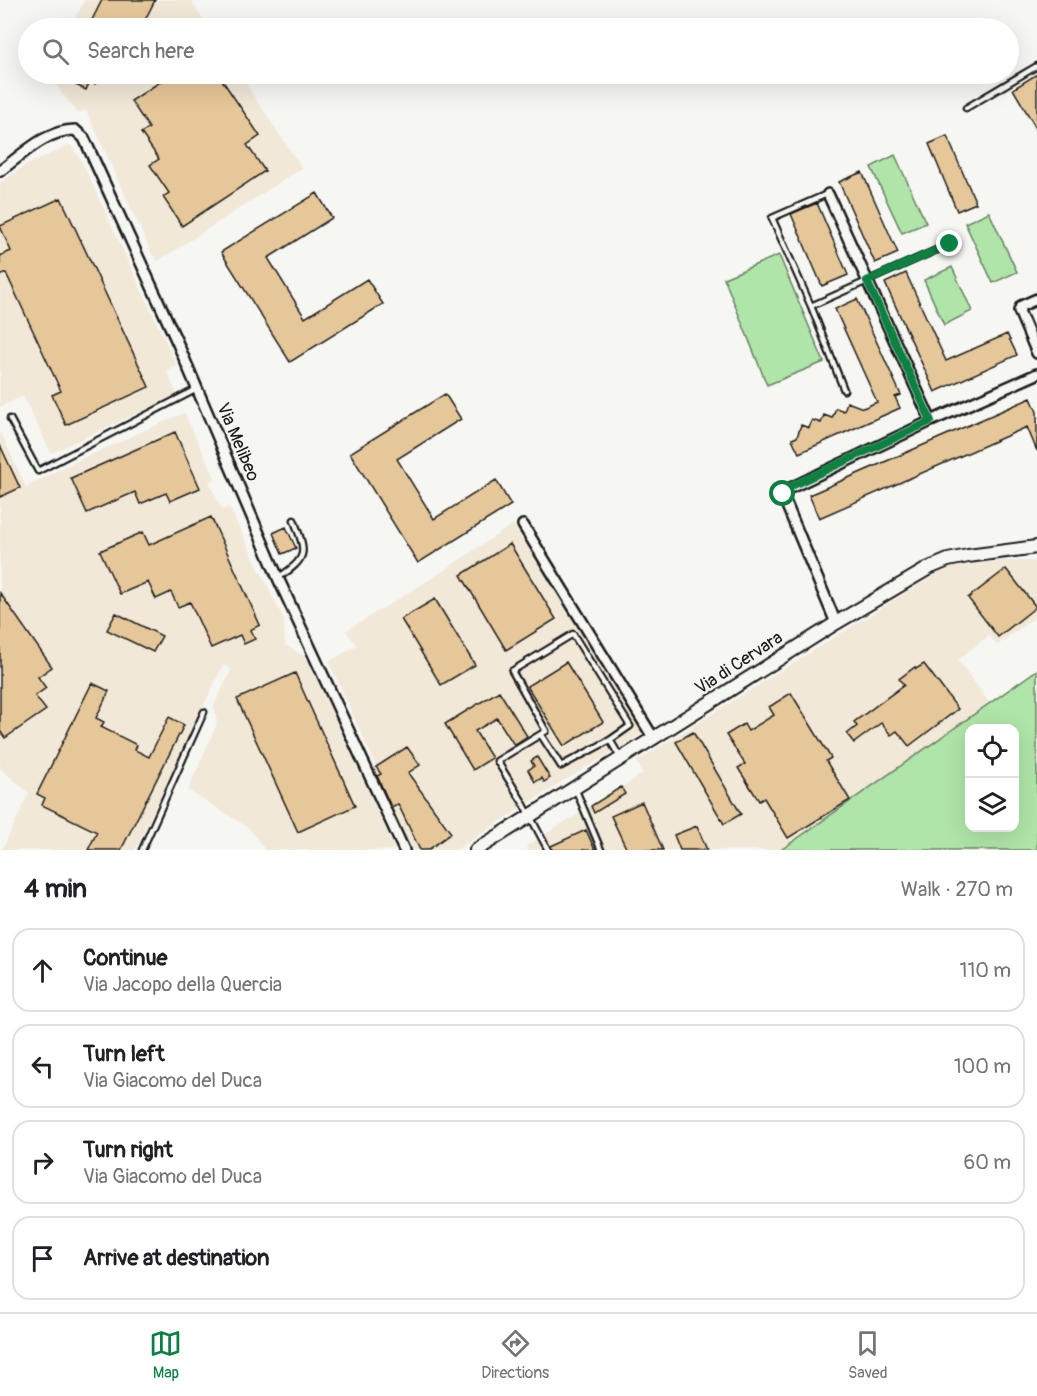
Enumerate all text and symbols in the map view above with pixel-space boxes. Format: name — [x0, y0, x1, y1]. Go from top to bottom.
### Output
search box — [18, 18, 1019, 84]
icon: search — [39, 35, 72, 68]
text: Search here — [87, 37, 194, 65]
route end — [936, 230, 962, 256]
street label: Via Melibeo — [211, 399, 265, 485]
route start — [769, 480, 795, 506]
street label: Via di Cervara — [691, 626, 787, 700]
map controls — [965, 724, 1019, 832]
button: locate — [965, 724, 1019, 778]
button: layers — [965, 778, 1019, 832]
text: 4 min — [24, 873, 87, 905]
text: Walk · 270 m — [901, 877, 1013, 902]
text: Continue — [83, 944, 167, 972]
icon: ahead — [26, 954, 59, 987]
text: 110 m — [960, 958, 1011, 983]
text: Via Jacopo della Quercia — [83, 972, 282, 997]
text: Turn left — [83, 1040, 165, 1068]
icon: left — [26, 1050, 59, 1083]
text: 100 m — [954, 1054, 1011, 1079]
text: Via Giacomo del Duca — [83, 1068, 262, 1093]
text: Turn right — [83, 1136, 173, 1164]
icon: right — [26, 1146, 59, 1179]
text: 60 m — [964, 1150, 1011, 1175]
text: Via Giacomo del Duca — [83, 1164, 262, 1189]
icon: arrive — [26, 1242, 59, 1275]
text: Arrive at destination — [83, 1244, 269, 1272]
tab: Map — [149, 1327, 182, 1383]
tab: Directions — [481, 1327, 549, 1383]
tab: Saved — [848, 1327, 888, 1383]

